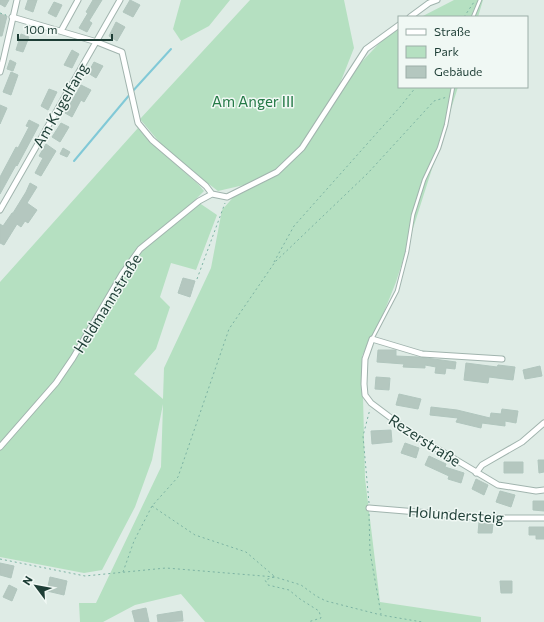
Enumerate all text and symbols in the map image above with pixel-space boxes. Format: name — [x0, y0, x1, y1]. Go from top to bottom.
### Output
scale bar — [18, 16, 112, 42]
legend — [398, 16, 528, 88]
text: 100 m — [24, 22, 58, 36]
text: Straße — [434, 24, 470, 38]
text: Park — [434, 44, 460, 58]
street label: Am Kugelfang — [29, 60, 91, 150]
text: Gebäude — [434, 64, 482, 78]
park label: Am Anger III — [212, 92, 294, 110]
street label: Heldmannstraße — [69, 250, 145, 356]
street label: Rezerstraße — [386, 410, 464, 470]
street label: Holundersteig — [407, 502, 505, 526]
north arrow — [16, 566, 56, 606]
text: N — [19, 573, 35, 587]

